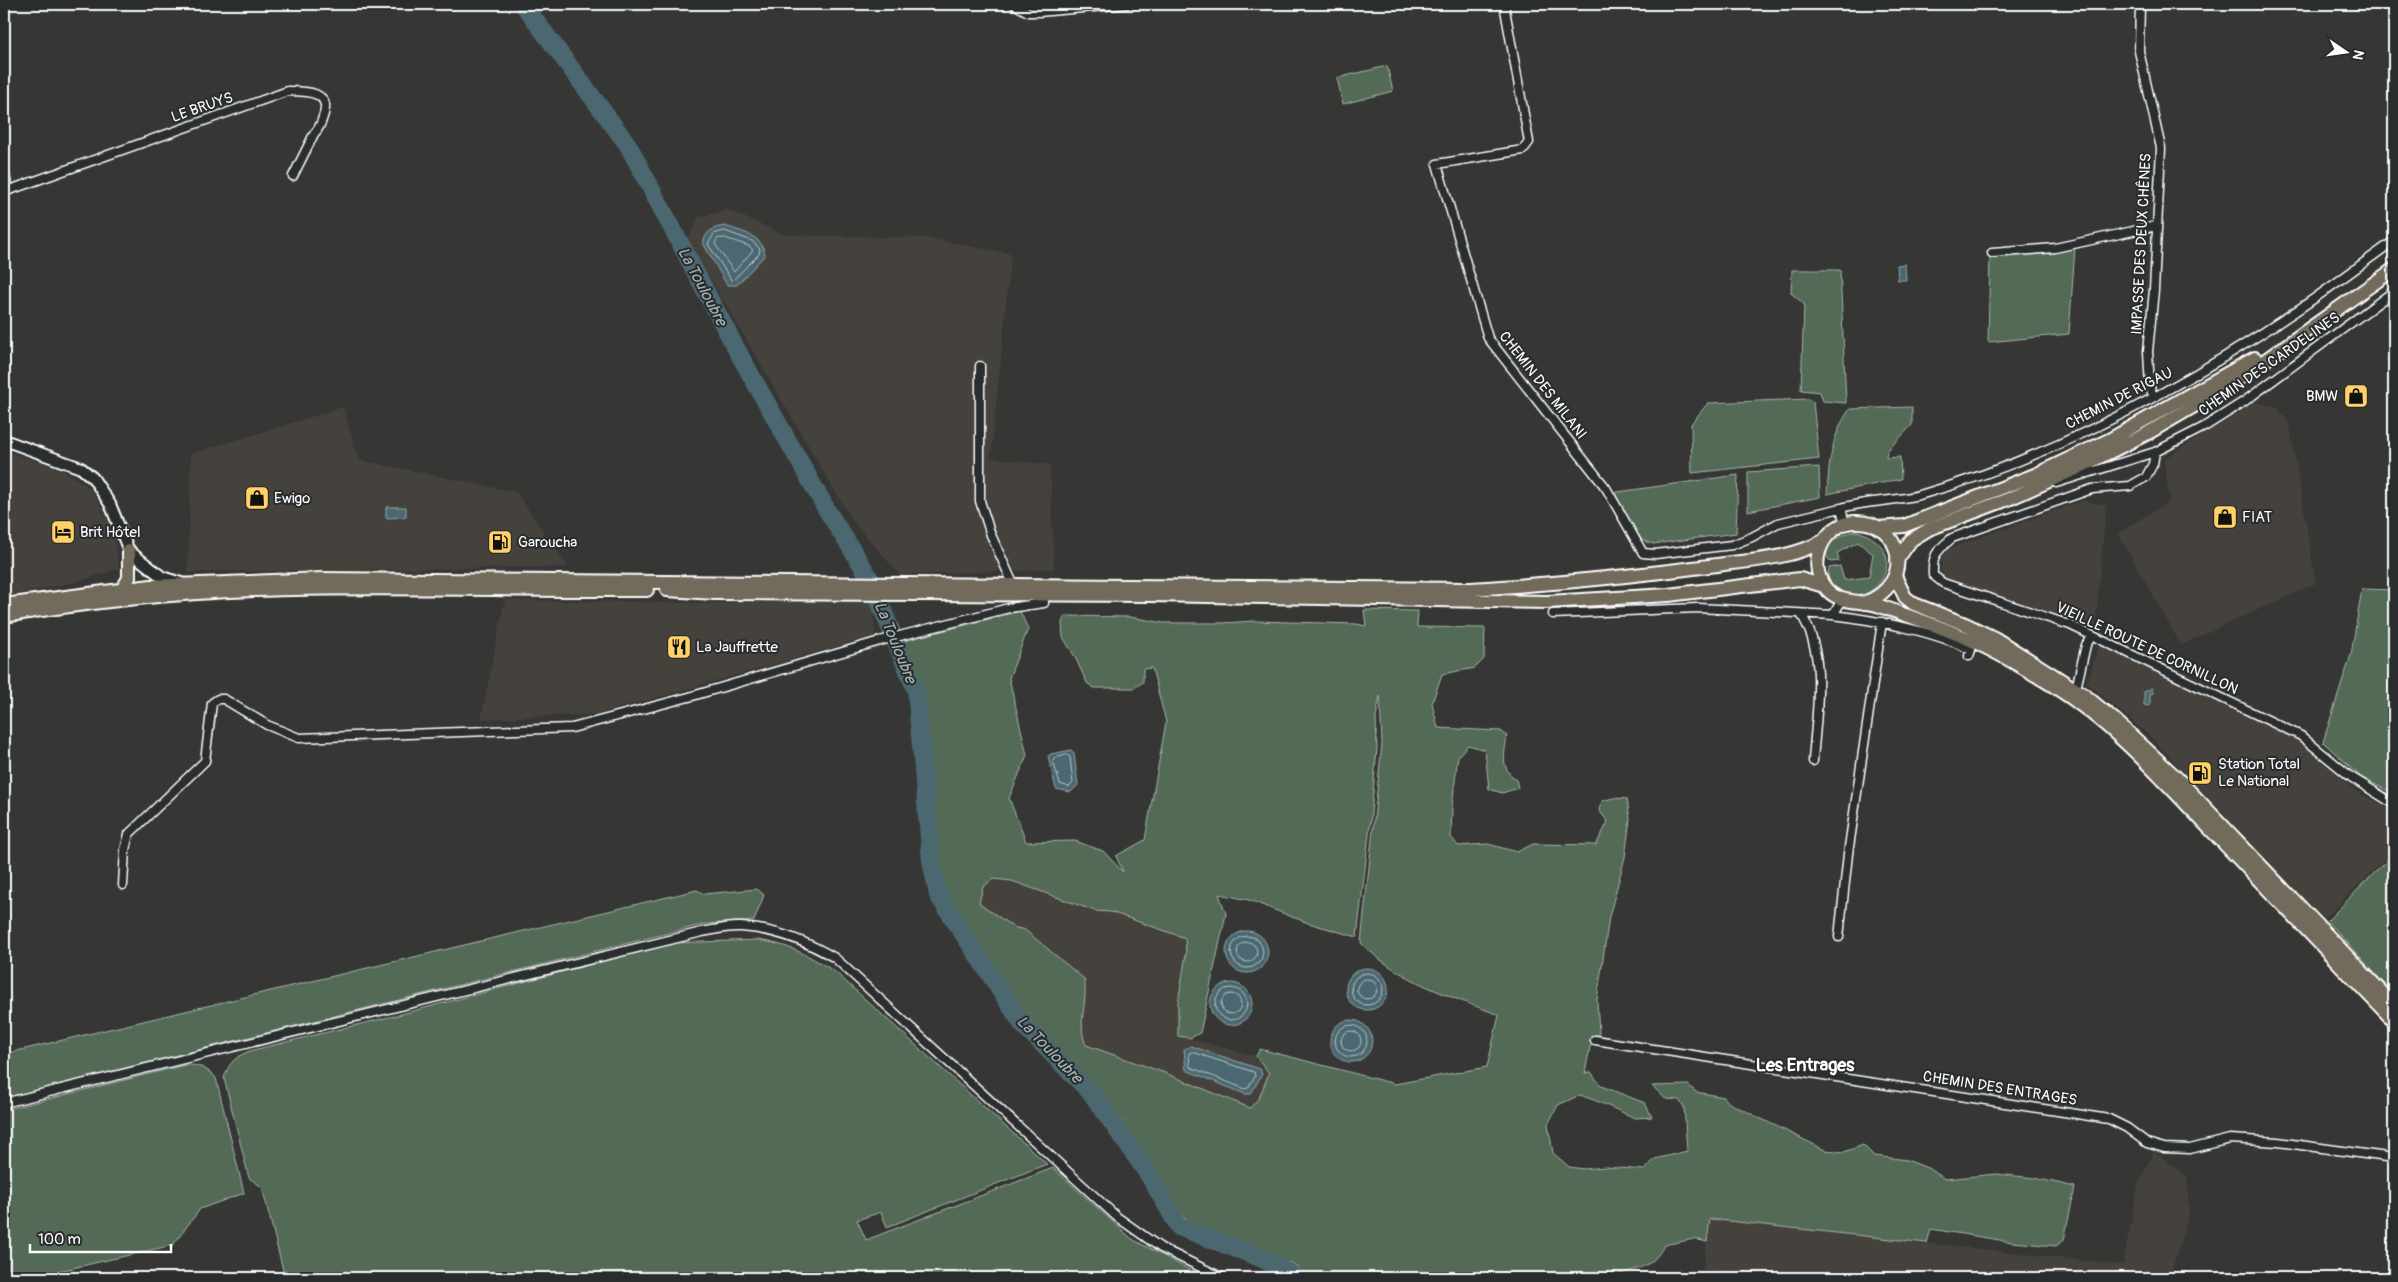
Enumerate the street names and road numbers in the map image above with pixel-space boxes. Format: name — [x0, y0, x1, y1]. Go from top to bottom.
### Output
street label: LE BRUYS — [169, 88, 236, 127]
street label: IMPASSE DES DEUX CHÊNES — [2127, 153, 2156, 335]
street label: CHEMIN DES CARDELINES — [2195, 308, 2344, 420]
street label: CHEMIN DES MILANI — [1495, 328, 1591, 443]
street label: CHEMIN DE RIGAU — [2062, 363, 2176, 434]
street label: VIEILLE ROUTE DE CORNILLON — [2053, 598, 2241, 699]
street label: CHEMIN DES ENTRAGES — [1922, 1067, 2078, 1110]

